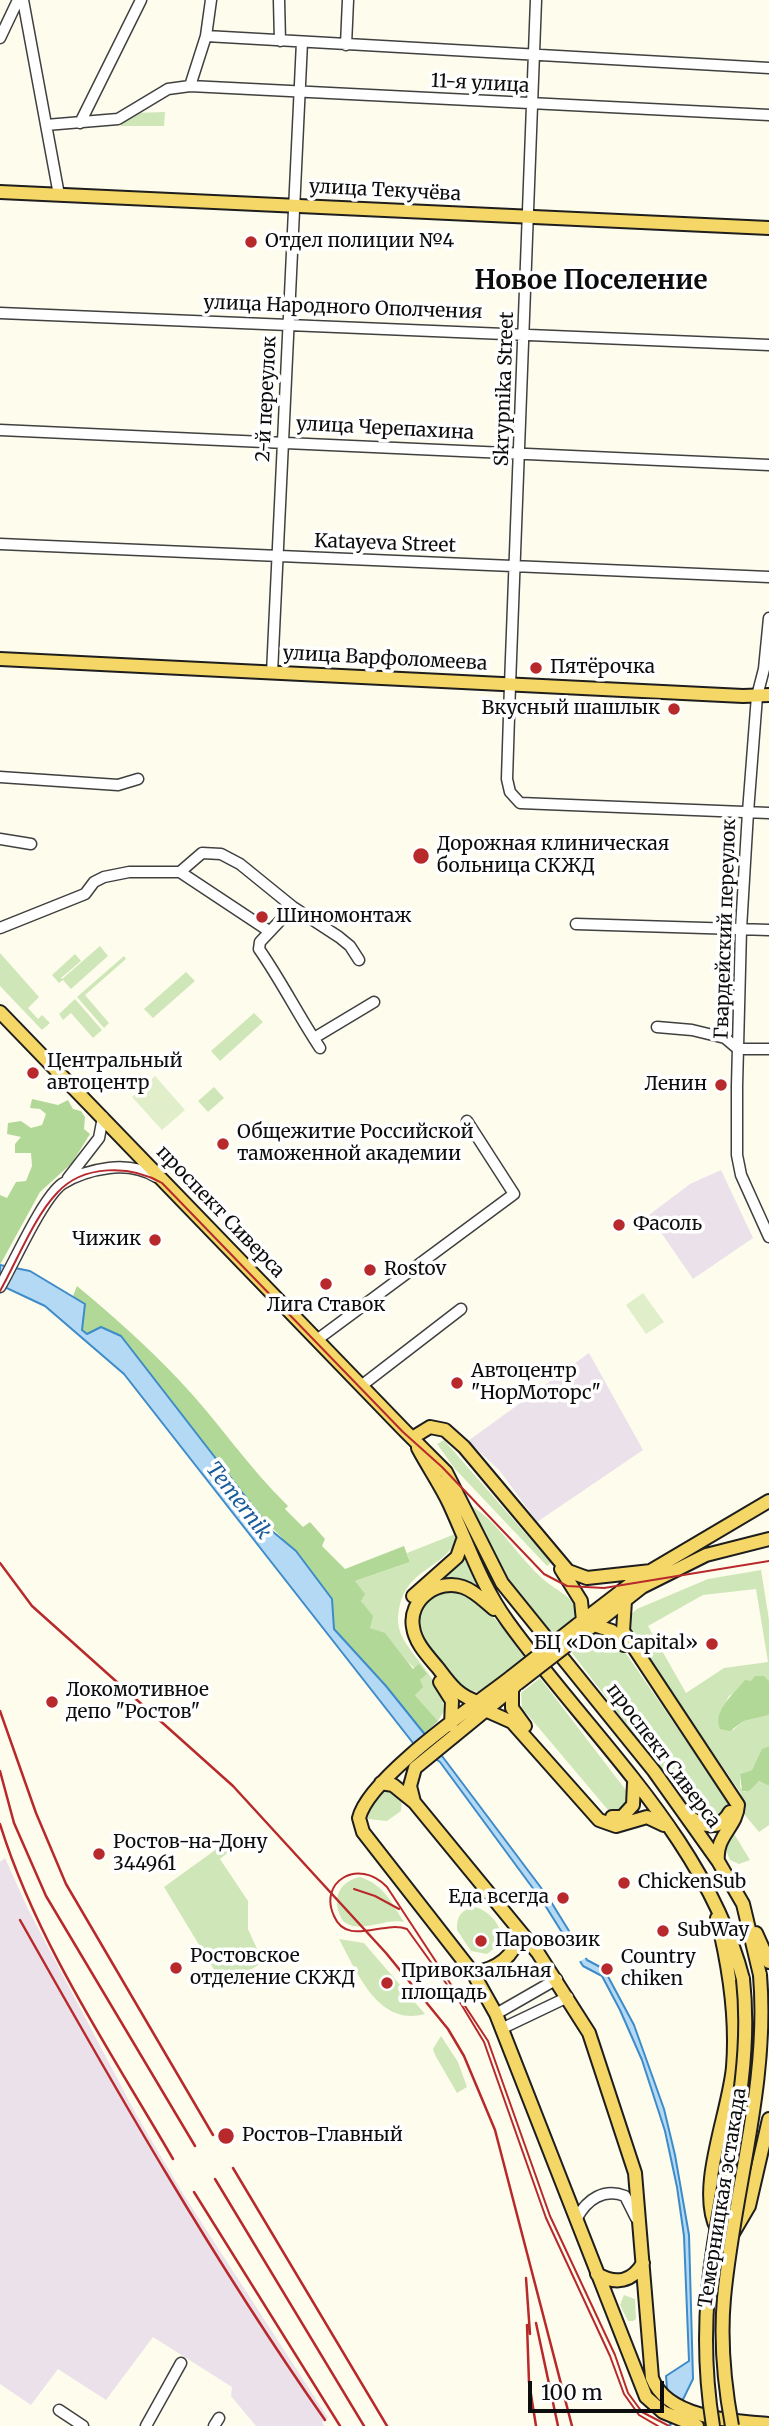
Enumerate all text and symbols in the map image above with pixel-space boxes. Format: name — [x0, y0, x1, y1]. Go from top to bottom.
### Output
street label: 11-я улица — [430, 70, 530, 98]
street label: улица Текучёва — [308, 176, 462, 206]
place label: Отдел полиции №4 — [265, 231, 454, 253]
marker: Отдел полиции №4 — [243, 234, 259, 250]
district label: Новое Поселение — [474, 266, 708, 298]
street label: улица Народного Ополчения — [203, 292, 483, 324]
street label: Skrypnika Street — [491, 311, 519, 467]
street label: 2-й переулок — [252, 335, 282, 463]
street label: улица Черепахина — [295, 413, 475, 445]
street label: Katayeva Street — [314, 530, 456, 558]
street label: улица Варфоломеева — [282, 642, 488, 676]
place label: Пятёрочка — [550, 657, 655, 679]
marker: Пятёрочка — [528, 660, 544, 676]
place label: Вкусный шашлык — [482, 698, 660, 720]
marker: Вкусный шашлык — [666, 701, 682, 717]
street label: Гвардейский переулок — [711, 818, 741, 1040]
place label: Дорожная клиническая больница СКЖД — [437, 834, 669, 878]
marker: Дорожная клиническая больница СКЖД — [411, 846, 431, 866]
place label: Шиномонтаж — [276, 906, 411, 928]
marker: Шиномонтаж — [254, 909, 270, 925]
place label: Центральный автоцентр — [47, 1051, 183, 1095]
marker: Центральный автоцентр — [25, 1065, 41, 1081]
place label: Ленин — [645, 1074, 707, 1096]
marker: Ленин — [713, 1077, 729, 1093]
place label: Общежитие Российской таможенной академии — [237, 1122, 474, 1166]
marker: Общежитие Российской таможенной академии — [215, 1136, 231, 1152]
street label: проспект Сиверса — [151, 1141, 289, 1283]
place label: Фасоль — [633, 1214, 702, 1236]
marker: Фасоль — [611, 1217, 627, 1233]
place label: Чижик — [72, 1229, 141, 1251]
marker: Чижик — [147, 1232, 163, 1248]
place label: Rostov — [384, 1259, 446, 1281]
marker: Rostov — [362, 1262, 378, 1278]
marker: Лига Ставок — [318, 1276, 334, 1292]
place label: Лига Ставок — [267, 1295, 385, 1317]
place label: Автоцентр "НорМоторс" — [471, 1361, 601, 1405]
marker: Автоцентр "НорМоторс" — [449, 1375, 465, 1391]
water label: Temernik — [200, 1457, 276, 1545]
place label: БЦ «Don Capital» — [534, 1633, 698, 1655]
marker: БЦ «Don Capital» — [704, 1636, 720, 1652]
street label: проспект Сиверса — [601, 1679, 725, 1833]
place label: Локомотивное депо "Ростов" — [66, 1680, 209, 1724]
marker: Локомотивное депо "Ростов" — [44, 1694, 60, 1710]
place label: Ростов-на-Дону 344961 — [113, 1832, 267, 1876]
marker: Ростов-на-Дону 344961 — [91, 1846, 107, 1862]
place label: ChickenSub — [638, 1872, 746, 1894]
marker: ChickenSub — [616, 1875, 632, 1891]
place label: Еда всегда — [448, 1887, 549, 1909]
marker: Еда всегда — [555, 1890, 571, 1906]
place label: SubWay — [677, 1920, 749, 1942]
marker: SubWay — [655, 1923, 671, 1939]
place label: Паровозик — [495, 1930, 600, 1952]
marker: Паровозик — [473, 1933, 489, 1949]
place label: Ростовское отделение СКЖД — [190, 1946, 355, 1990]
place label: Country chiken — [621, 1947, 696, 1991]
marker: Ростовское отделение СКЖД — [168, 1960, 184, 1976]
place label: Привокзальная площадь — [401, 1961, 551, 2005]
marker: Country chiken — [599, 1961, 615, 1977]
marker: Привокзальная площадь — [379, 1975, 395, 1991]
street label: Темерницкая эстакада — [694, 2086, 752, 2310]
place label: Ростов-Главный — [242, 2125, 403, 2147]
marker: Ростов-Главный — [216, 2126, 236, 2146]
scale bar — [531, 2366, 668, 2410]
text: 100 m — [541, 2379, 603, 2406]

